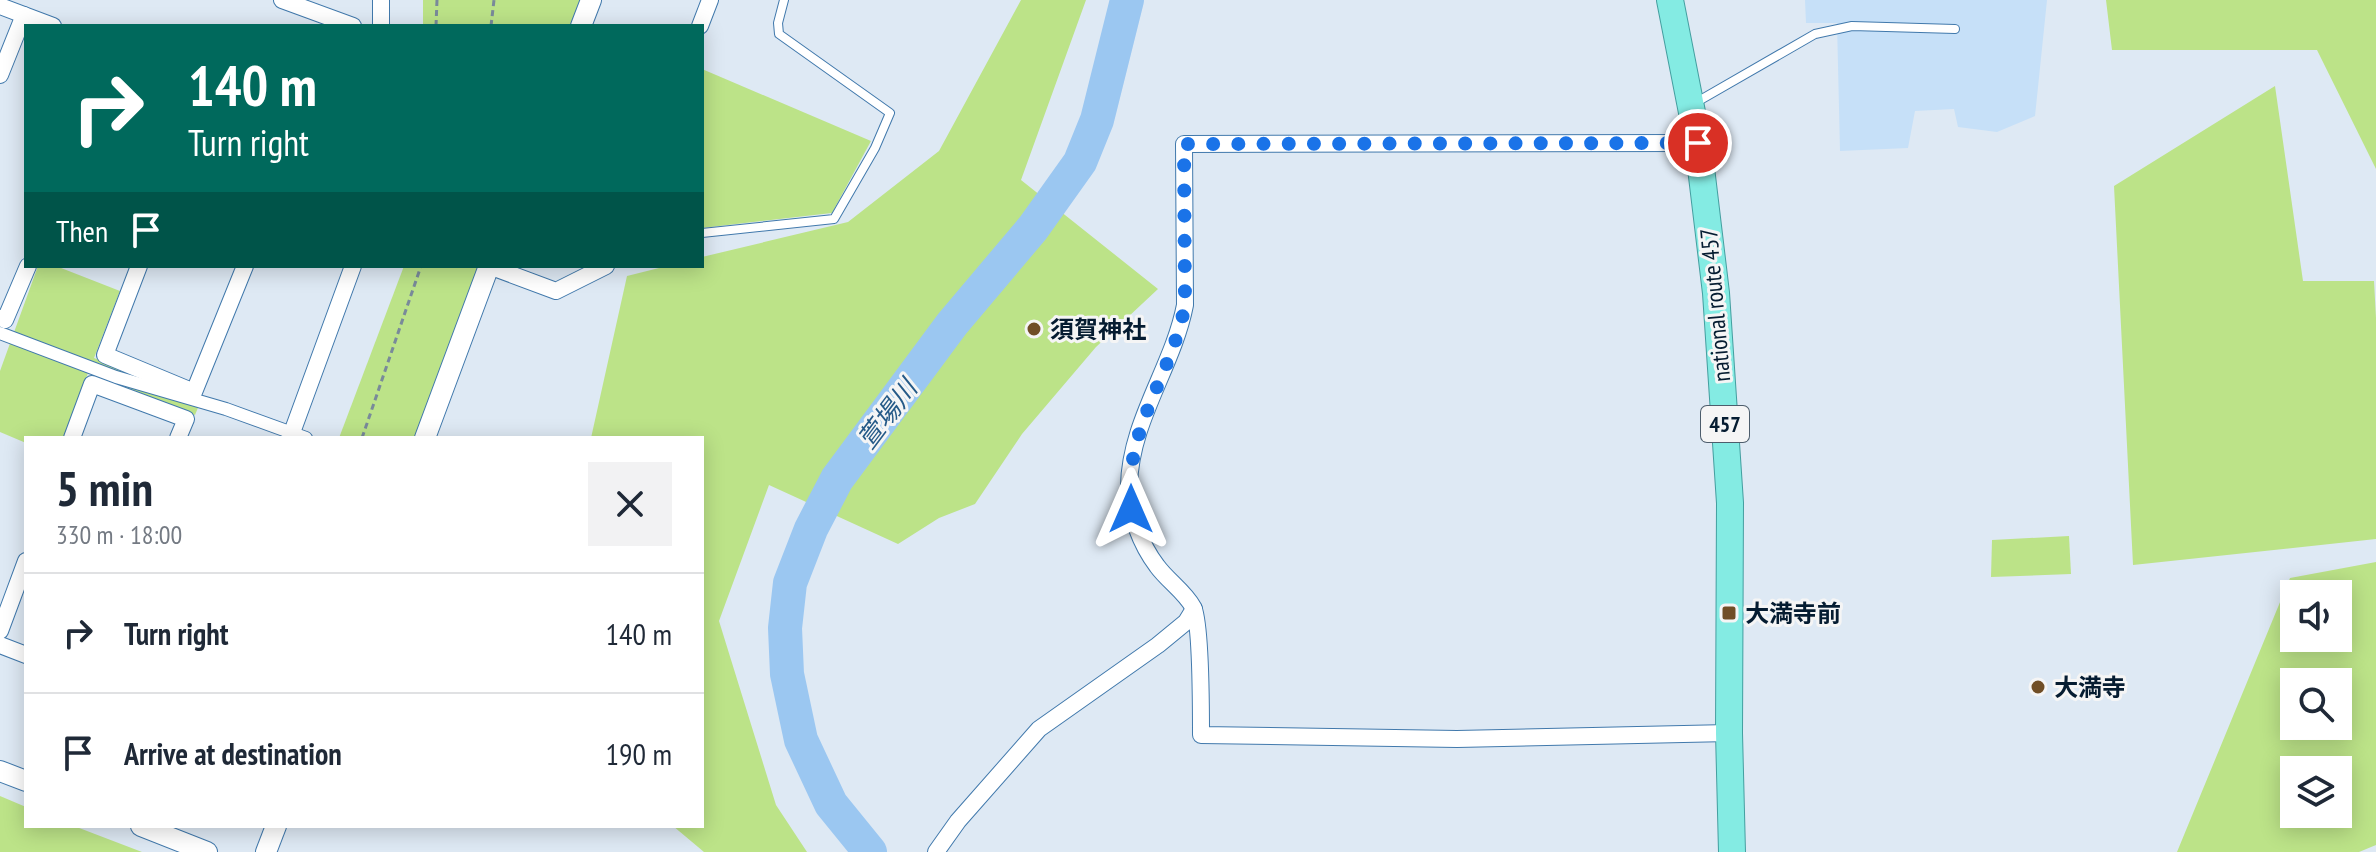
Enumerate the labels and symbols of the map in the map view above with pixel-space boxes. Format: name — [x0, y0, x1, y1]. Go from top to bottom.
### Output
pin — [1664, 109, 1732, 177]
street label: national route 457 — [1693, 227, 1737, 383]
place label: 須賀神社 — [1050, 314, 1146, 345]
marker: 須賀神社 — [1025, 320, 1043, 338]
water label: 萱場川 — [850, 371, 925, 455]
road number: 457 — [1701, 406, 1749, 442]
position arrow — [1089, 467, 1173, 551]
place label: 大満寺前 — [1745, 598, 1841, 629]
marker: 大満寺前 — [1720, 604, 1738, 622]
place label: 大満寺 — [2054, 672, 2126, 703]
marker: 大満寺 — [2029, 678, 2047, 696]

